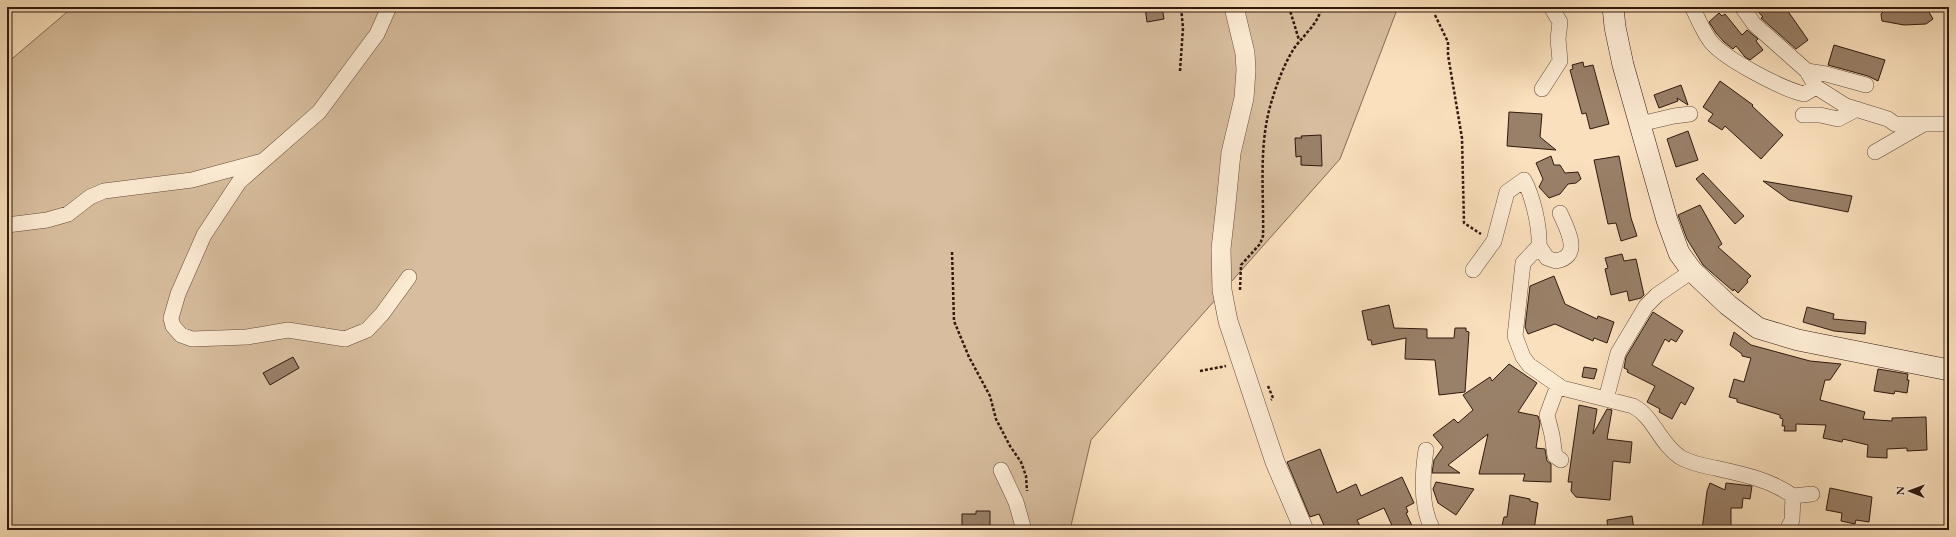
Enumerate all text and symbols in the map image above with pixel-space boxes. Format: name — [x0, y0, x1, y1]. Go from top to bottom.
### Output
north arrow — [1890, 471, 1930, 511]
text: N — [1893, 486, 1907, 495]

